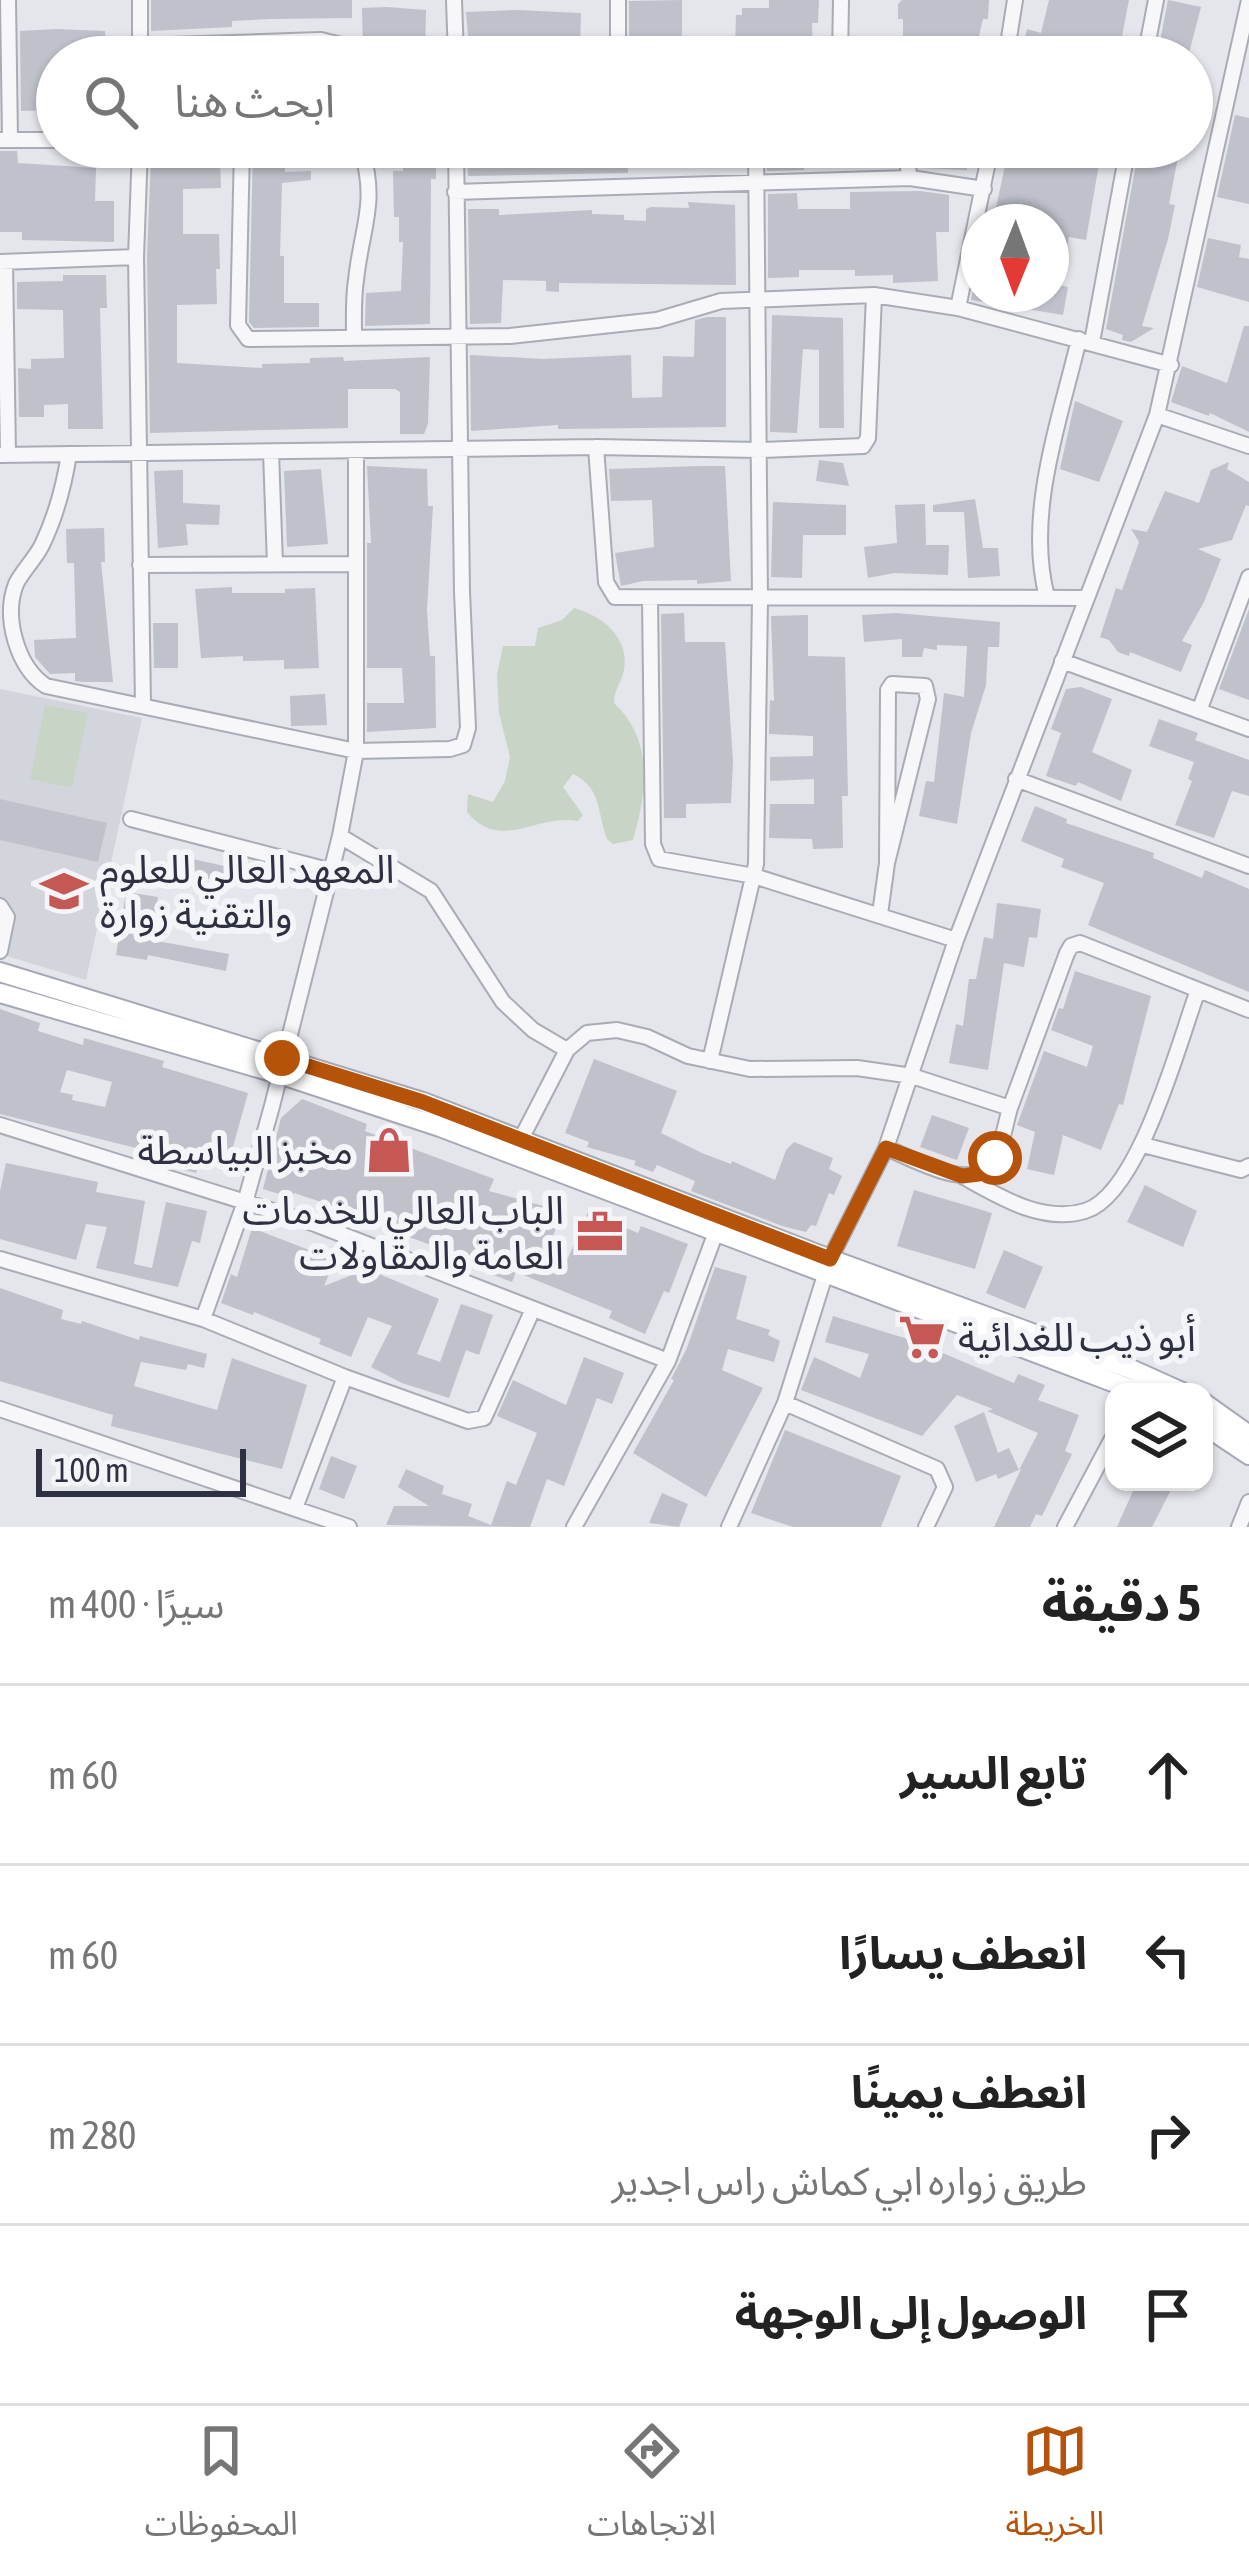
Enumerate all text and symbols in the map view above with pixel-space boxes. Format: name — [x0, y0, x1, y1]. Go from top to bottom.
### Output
search box — [36, 36, 1213, 168]
icon: search — [78, 69, 144, 135]
text: ابحث هنا — [174, 75, 335, 127]
north arrow — [961, 204, 1069, 312]
place label: المعهد العالي للعلوم والتقنية زوارة — [100, 847, 395, 937]
school or university icon: المعهد العالي للعلوم والتقنية زوارة — [39, 866, 89, 916]
route end — [255, 1031, 309, 1085]
shop icon: مخبز البياسطة — [364, 1125, 414, 1175]
place label: مخبز البياسطة — [138, 1128, 353, 1173]
route start — [968, 1131, 1022, 1185]
place label: الباب العالي للخدمات العامة والمقاولات — [243, 1188, 564, 1278]
office icon: الباب العالي للخدمات العامة والمقاولات — [575, 1207, 625, 1257]
supermarket icon: أبو ذيب للغدائية — [897, 1312, 947, 1362]
place label: أبو ذيب للغدائية — [958, 1313, 1196, 1360]
map controls — [1105, 1383, 1213, 1491]
button: layers — [1105, 1383, 1213, 1491]
scale bar — [36, 1443, 246, 1496]
text: 100 m — [54, 1451, 129, 1489]
text: 5 دقيقة — [1042, 1573, 1201, 1632]
text: سيرًا · 400 m — [48, 1582, 224, 1626]
icon: ahead — [1135, 1742, 1201, 1808]
text: تابع السير — [900, 1747, 1087, 1799]
text: 60 m — [48, 1753, 118, 1797]
icon: left — [1135, 1922, 1201, 1988]
text: انعطف يسارًا — [839, 1927, 1087, 1979]
text: 60 m — [48, 1933, 118, 1977]
text: انعطف يمينًا — [851, 2066, 1087, 2118]
icon: right — [1135, 2102, 1201, 2168]
text: 280 m — [48, 2113, 136, 2157]
text: طريق زواره ابي كماش راس اجدير — [611, 2159, 1087, 2203]
icon: arrive — [1135, 2282, 1201, 2348]
text: الوصول إلى الوجهة — [735, 2287, 1087, 2339]
tab: المحفوظات — [145, 2418, 298, 2559]
tab: الاتجاهات — [587, 2418, 716, 2559]
tab: الخريطة — [1005, 2418, 1104, 2559]

